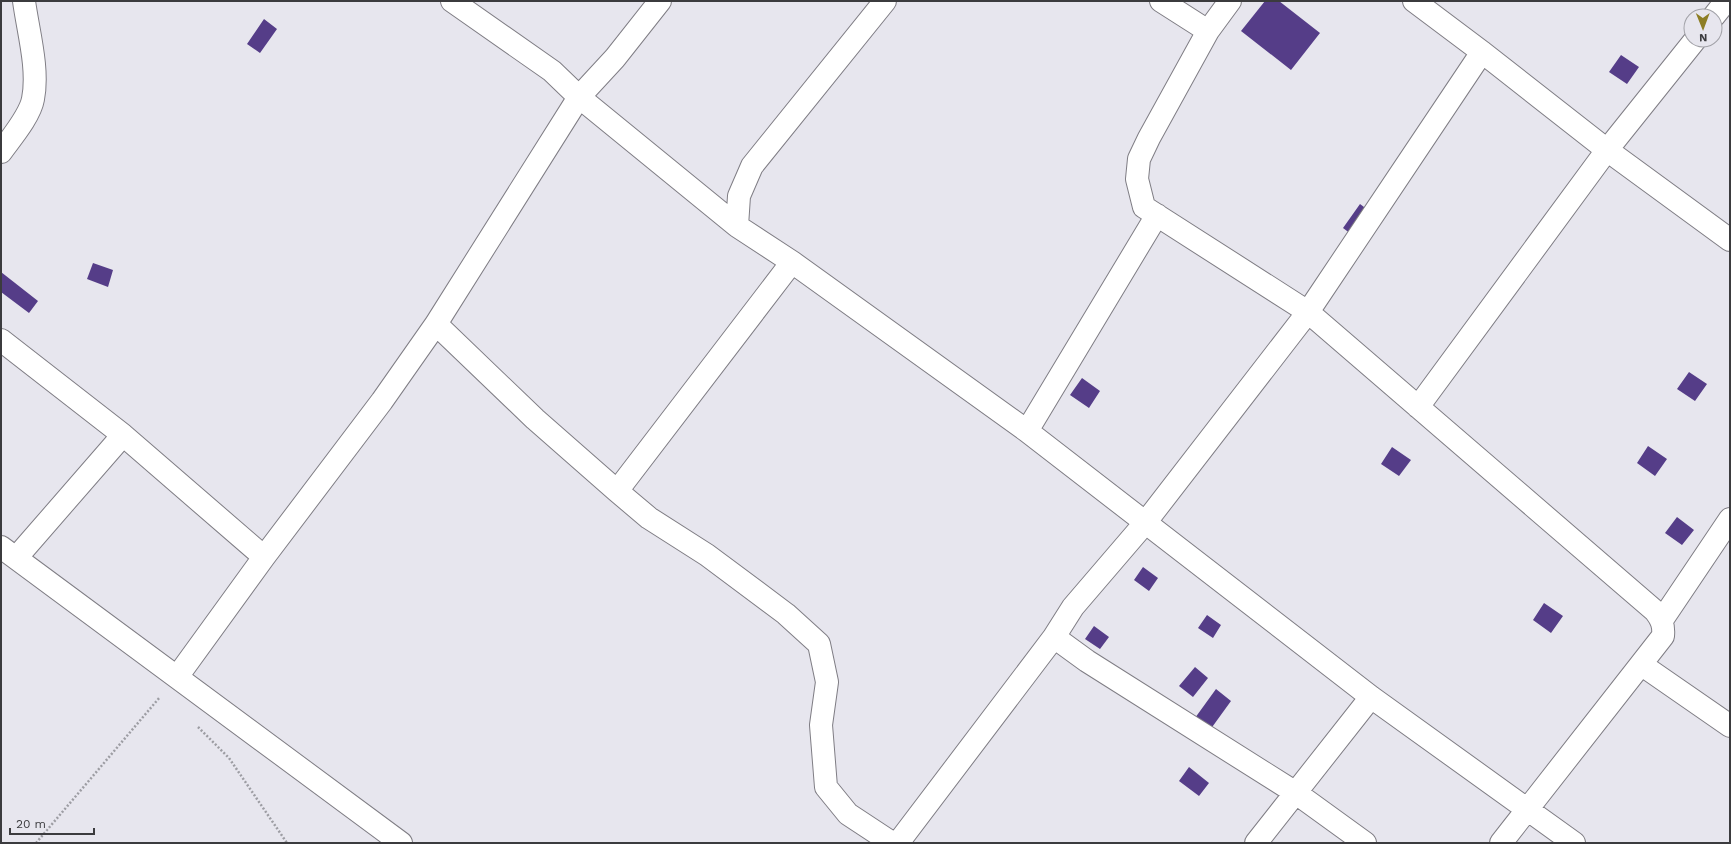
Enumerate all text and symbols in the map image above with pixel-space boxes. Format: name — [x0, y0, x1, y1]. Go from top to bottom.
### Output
north arrow — [1683, 8, 1723, 48]
text: N — [1699, 31, 1707, 44]
scale bar — [10, 810, 94, 836]
text: 20 m — [16, 817, 46, 831]

